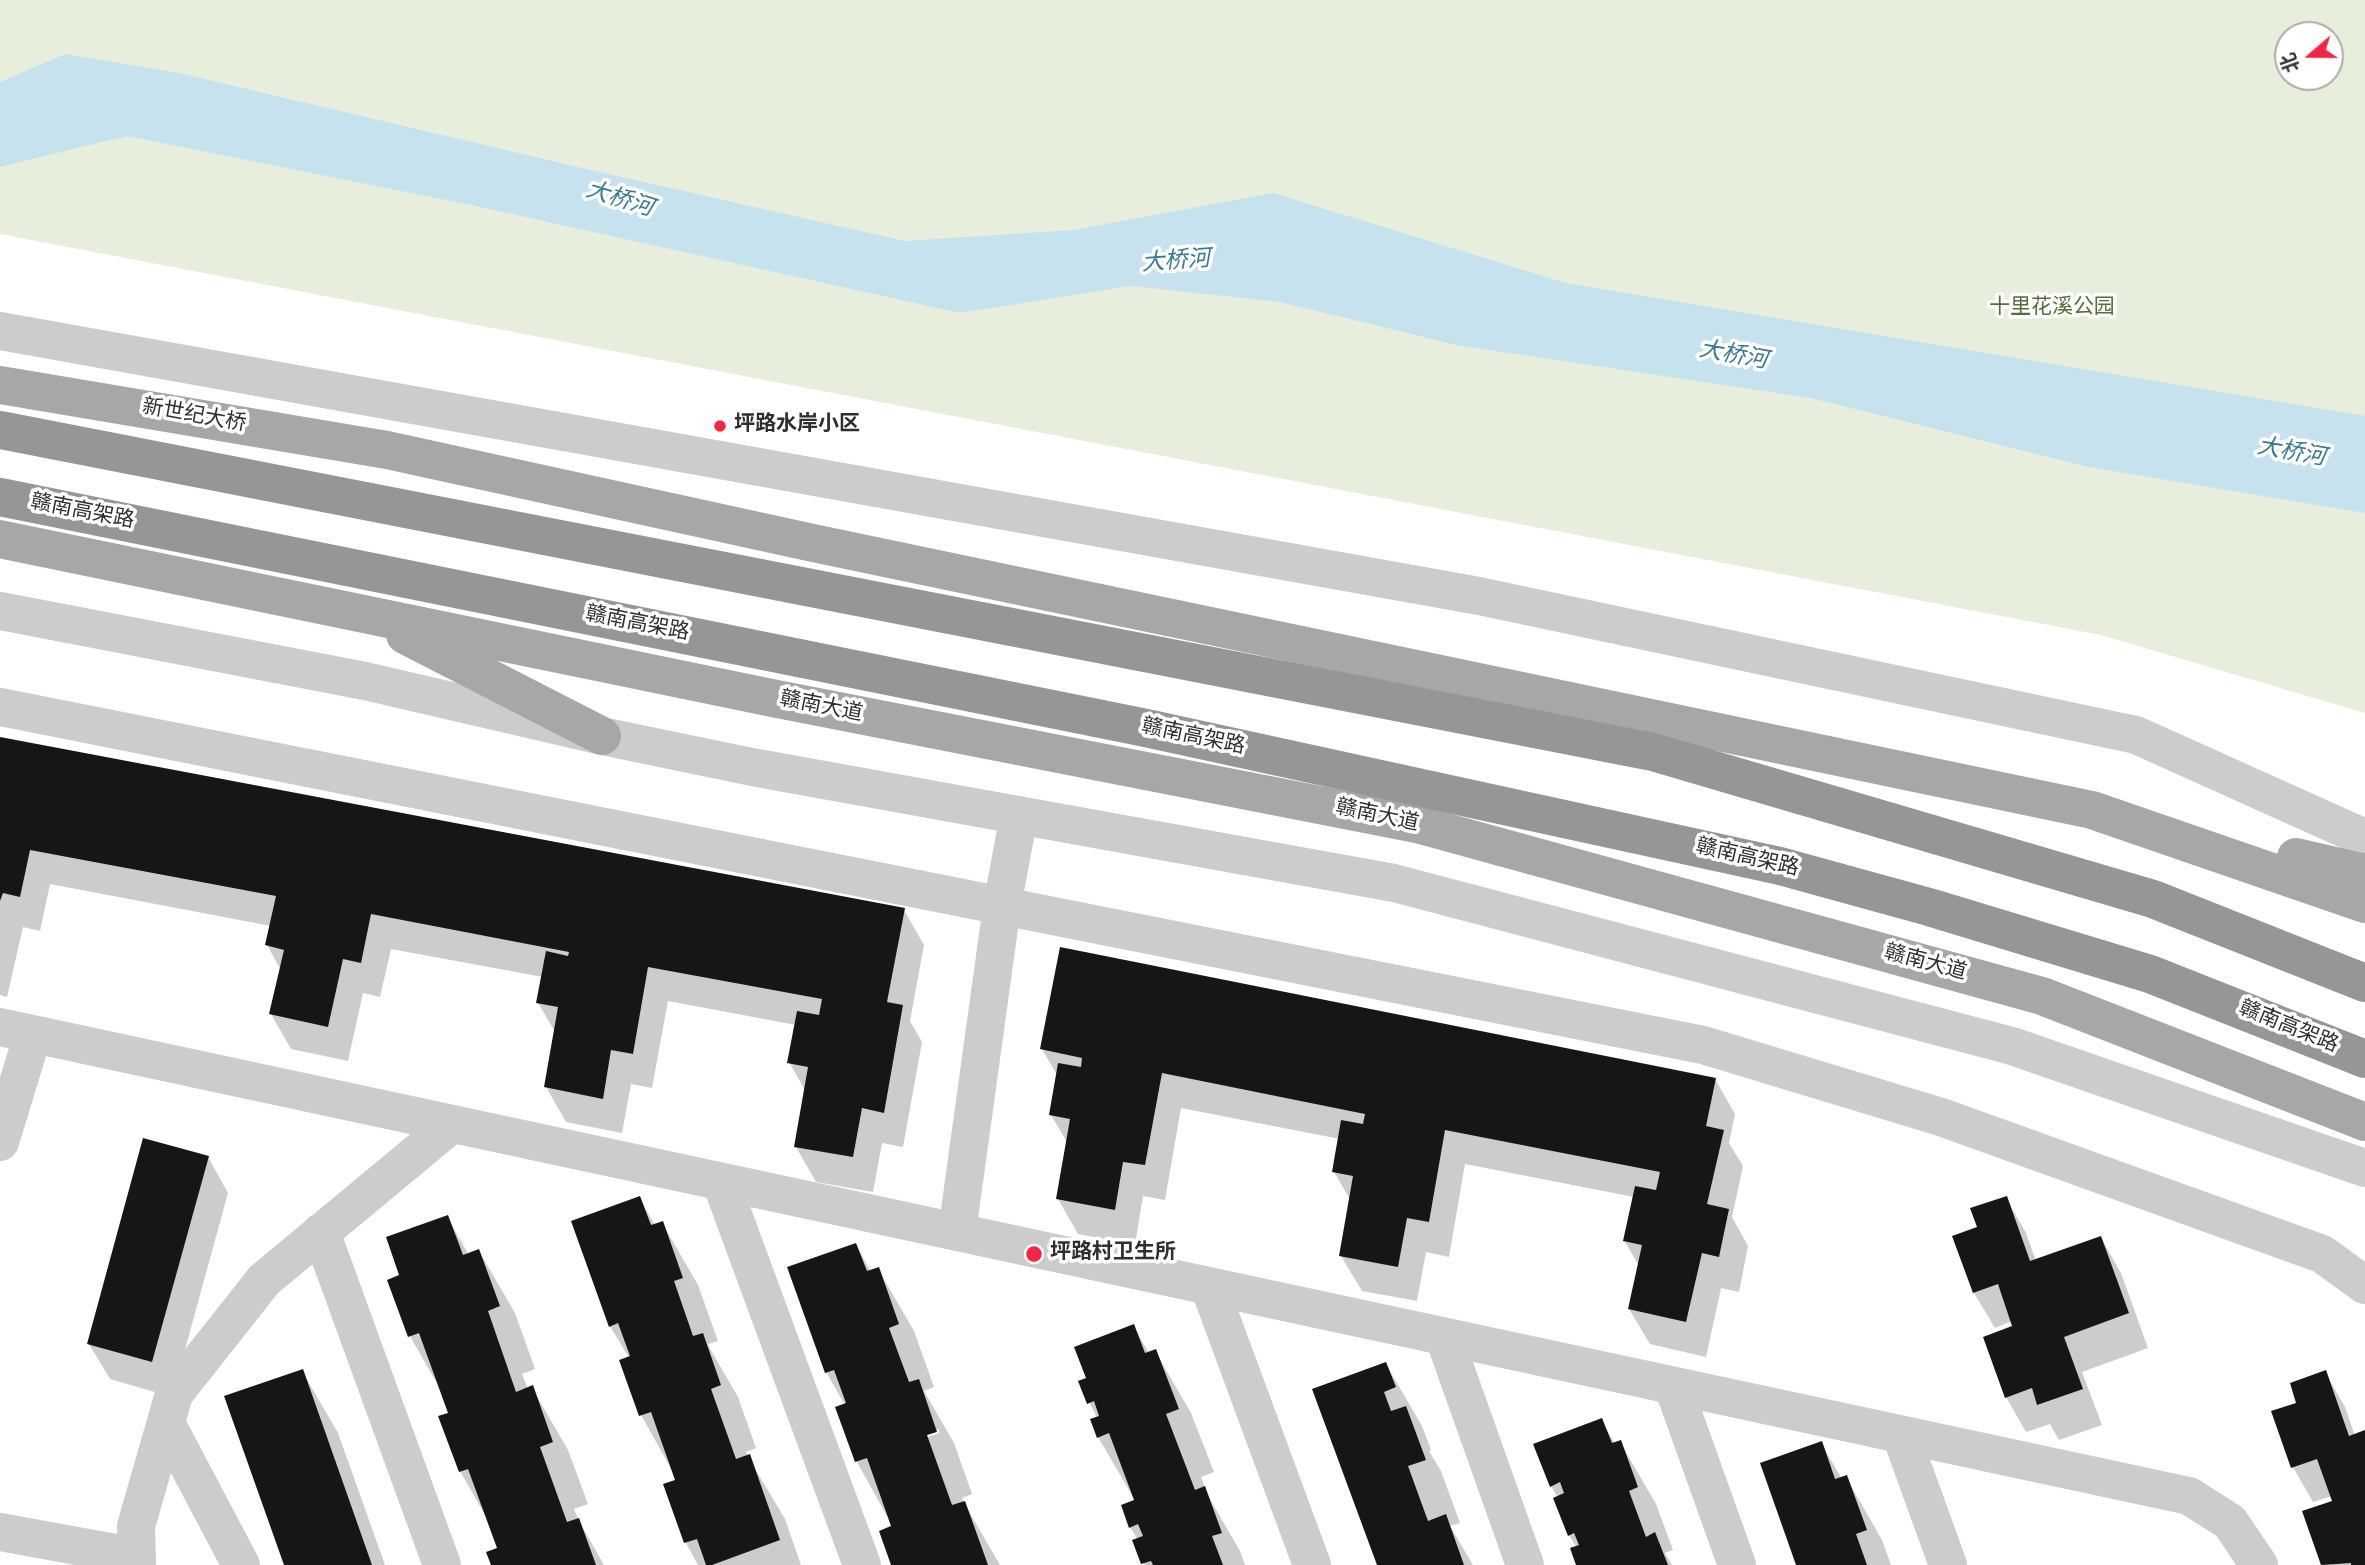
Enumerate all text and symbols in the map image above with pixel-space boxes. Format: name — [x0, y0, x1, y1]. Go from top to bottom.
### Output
north arrow — [2274, 21, 2344, 91]
text: 北 — [2277, 49, 2306, 76]
water label: 大桥河 — [582, 178, 656, 224]
water label: 大桥河 — [1141, 247, 1211, 279]
park label: 十里花溪公园 — [1989, 296, 2115, 322]
water label: 大桥河 — [1697, 337, 1769, 377]
street label: 新世纪大桥 — [140, 395, 248, 439]
place label: 坪路水岸小区 — [734, 413, 860, 439]
marker: 坪路水岸小区 — [712, 418, 728, 434]
water label: 大桥河 — [2255, 434, 2327, 474]
street label: 赣南高架路 — [28, 491, 136, 535]
street label: 赣南高架路 — [583, 603, 691, 647]
street label: 赣南大道 — [777, 688, 865, 728]
street label: 赣南高架路 — [1139, 715, 1247, 761]
street label: 赣南大道 — [1333, 796, 1421, 838]
street label: 赣南高架路 — [1693, 835, 1801, 883]
street label: 赣南大道 — [1881, 941, 1969, 987]
street label: 赣南高架路 — [2235, 997, 2341, 1059]
place label: 坪路村卫生所 — [1050, 1241, 1176, 1267]
marker: 坪路村卫生所 — [1024, 1244, 1044, 1264]

